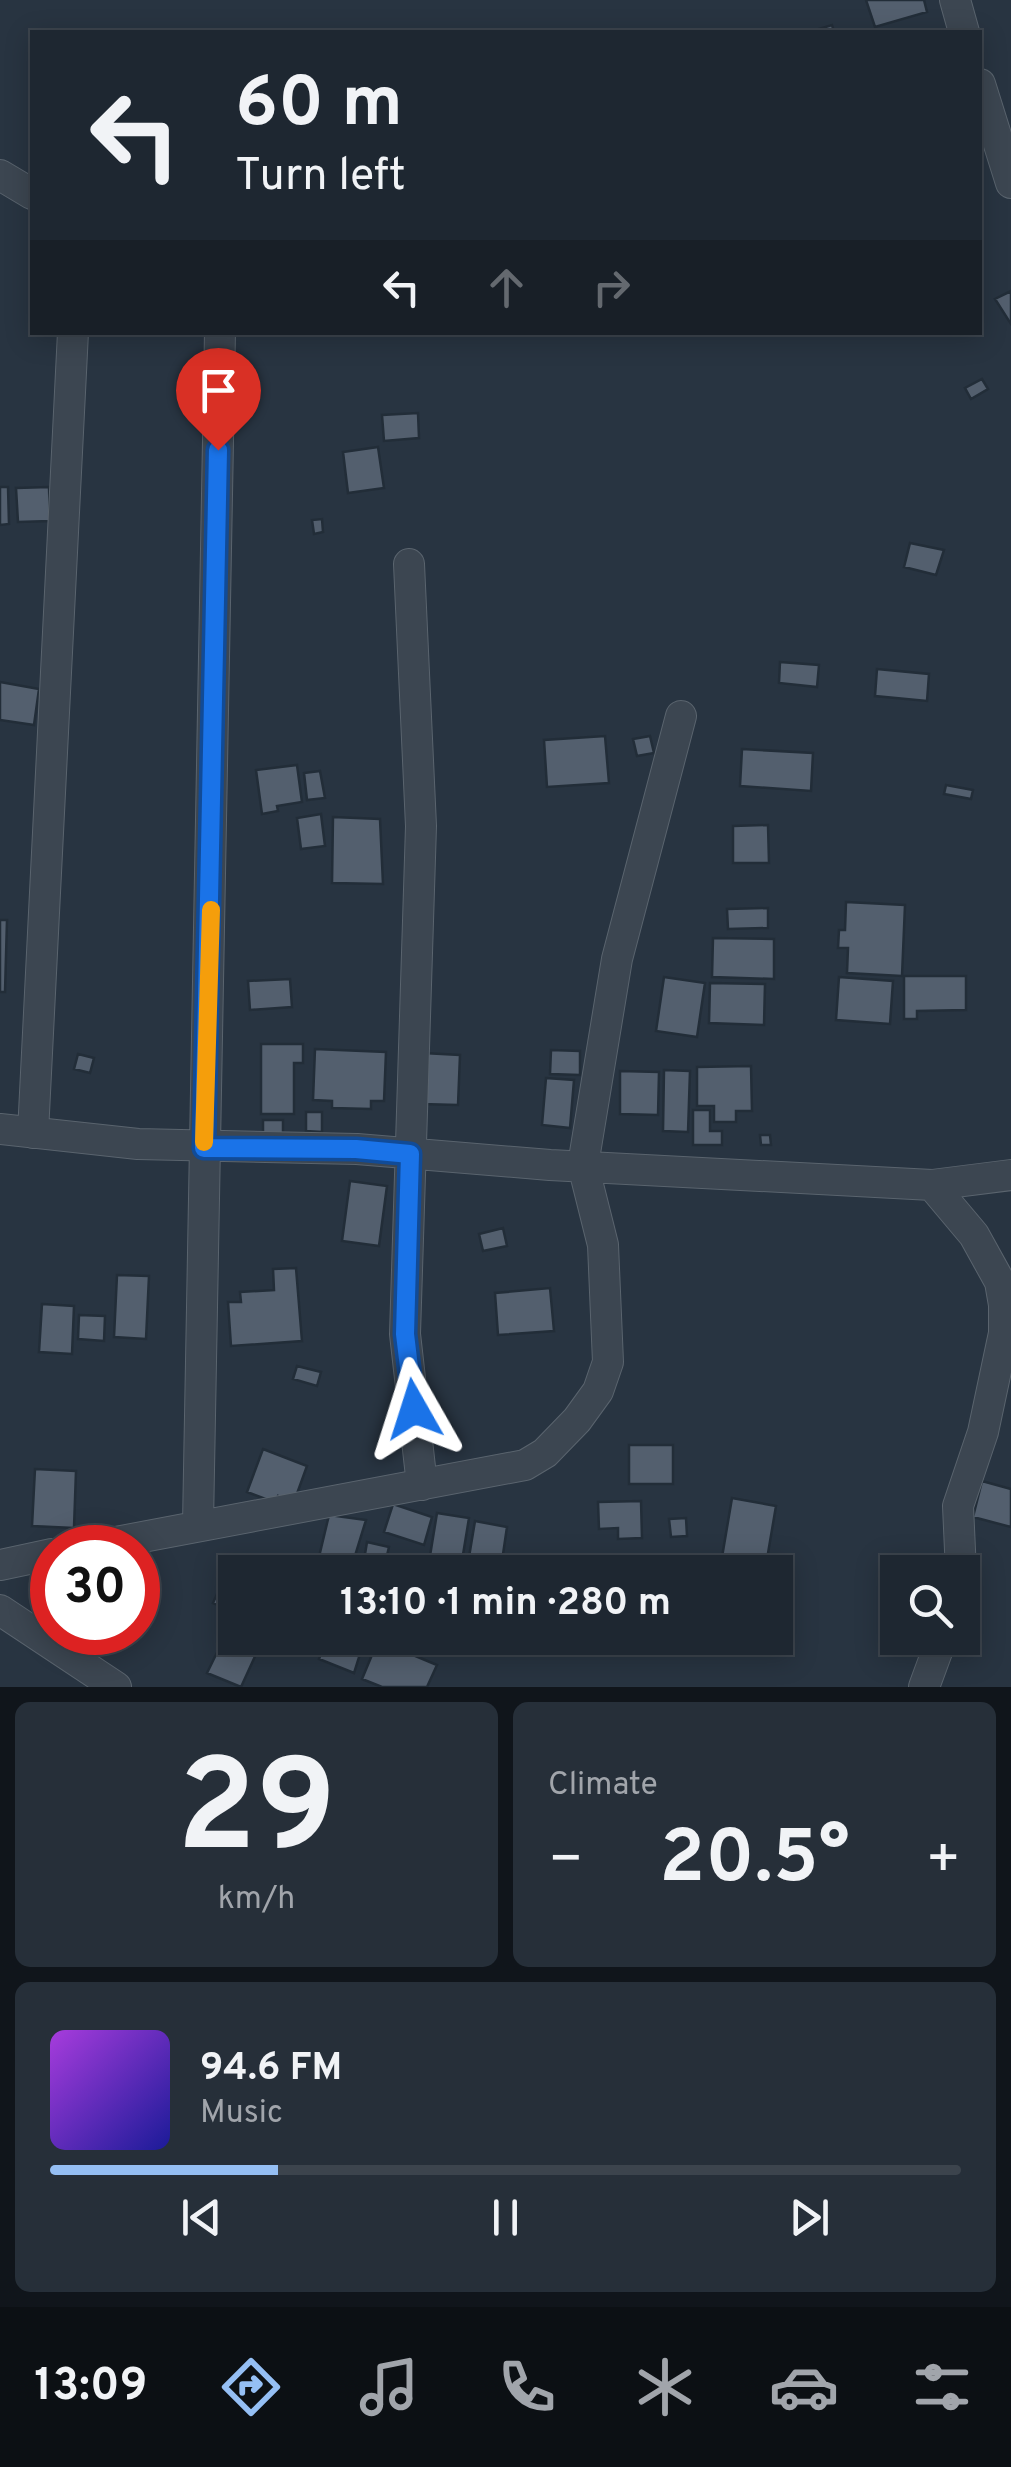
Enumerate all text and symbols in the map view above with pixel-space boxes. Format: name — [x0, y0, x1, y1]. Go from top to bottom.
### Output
text: 60 m — [235, 62, 403, 151]
icon: left — [70, 70, 200, 200]
text: Turn left — [235, 149, 406, 206]
icon: left — [374, 260, 429, 315]
icon: ahead — [479, 260, 534, 315]
icon: right — [584, 260, 639, 315]
pin — [176, 348, 261, 451]
icon: arrive — [191, 363, 246, 418]
position arrow — [362, 1357, 466, 1461]
speed limit sign: 30 — [30, 1525, 160, 1655]
map controls — [880, 1555, 980, 1655]
button: search — [880, 1555, 980, 1655]
text: 13:10 · 1 min · 280 m — [340, 1580, 671, 1629]
text: 29 — [177, 1732, 336, 1897]
text: Climate — [548, 1766, 658, 1806]
text: 20.5° — [659, 1814, 850, 1909]
text: − — [548, 1827, 583, 1897]
text: + — [926, 1827, 961, 1897]
text: km/h — [218, 1880, 295, 1920]
text: 94.6 FM — [200, 2045, 342, 2094]
text: Music — [200, 2094, 283, 2134]
icon: previous — [174, 2190, 229, 2245]
icon: pause — [478, 2190, 533, 2245]
icon: next — [782, 2190, 837, 2245]
icon: directions — [216, 2352, 286, 2422]
icon: music — [354, 2352, 424, 2422]
icon: phone — [492, 2352, 562, 2422]
icon: climate — [630, 2352, 700, 2422]
icon: car — [769, 2352, 839, 2422]
icon: filters — [907, 2352, 977, 2422]
text: 13:09 — [34, 2359, 147, 2416]

